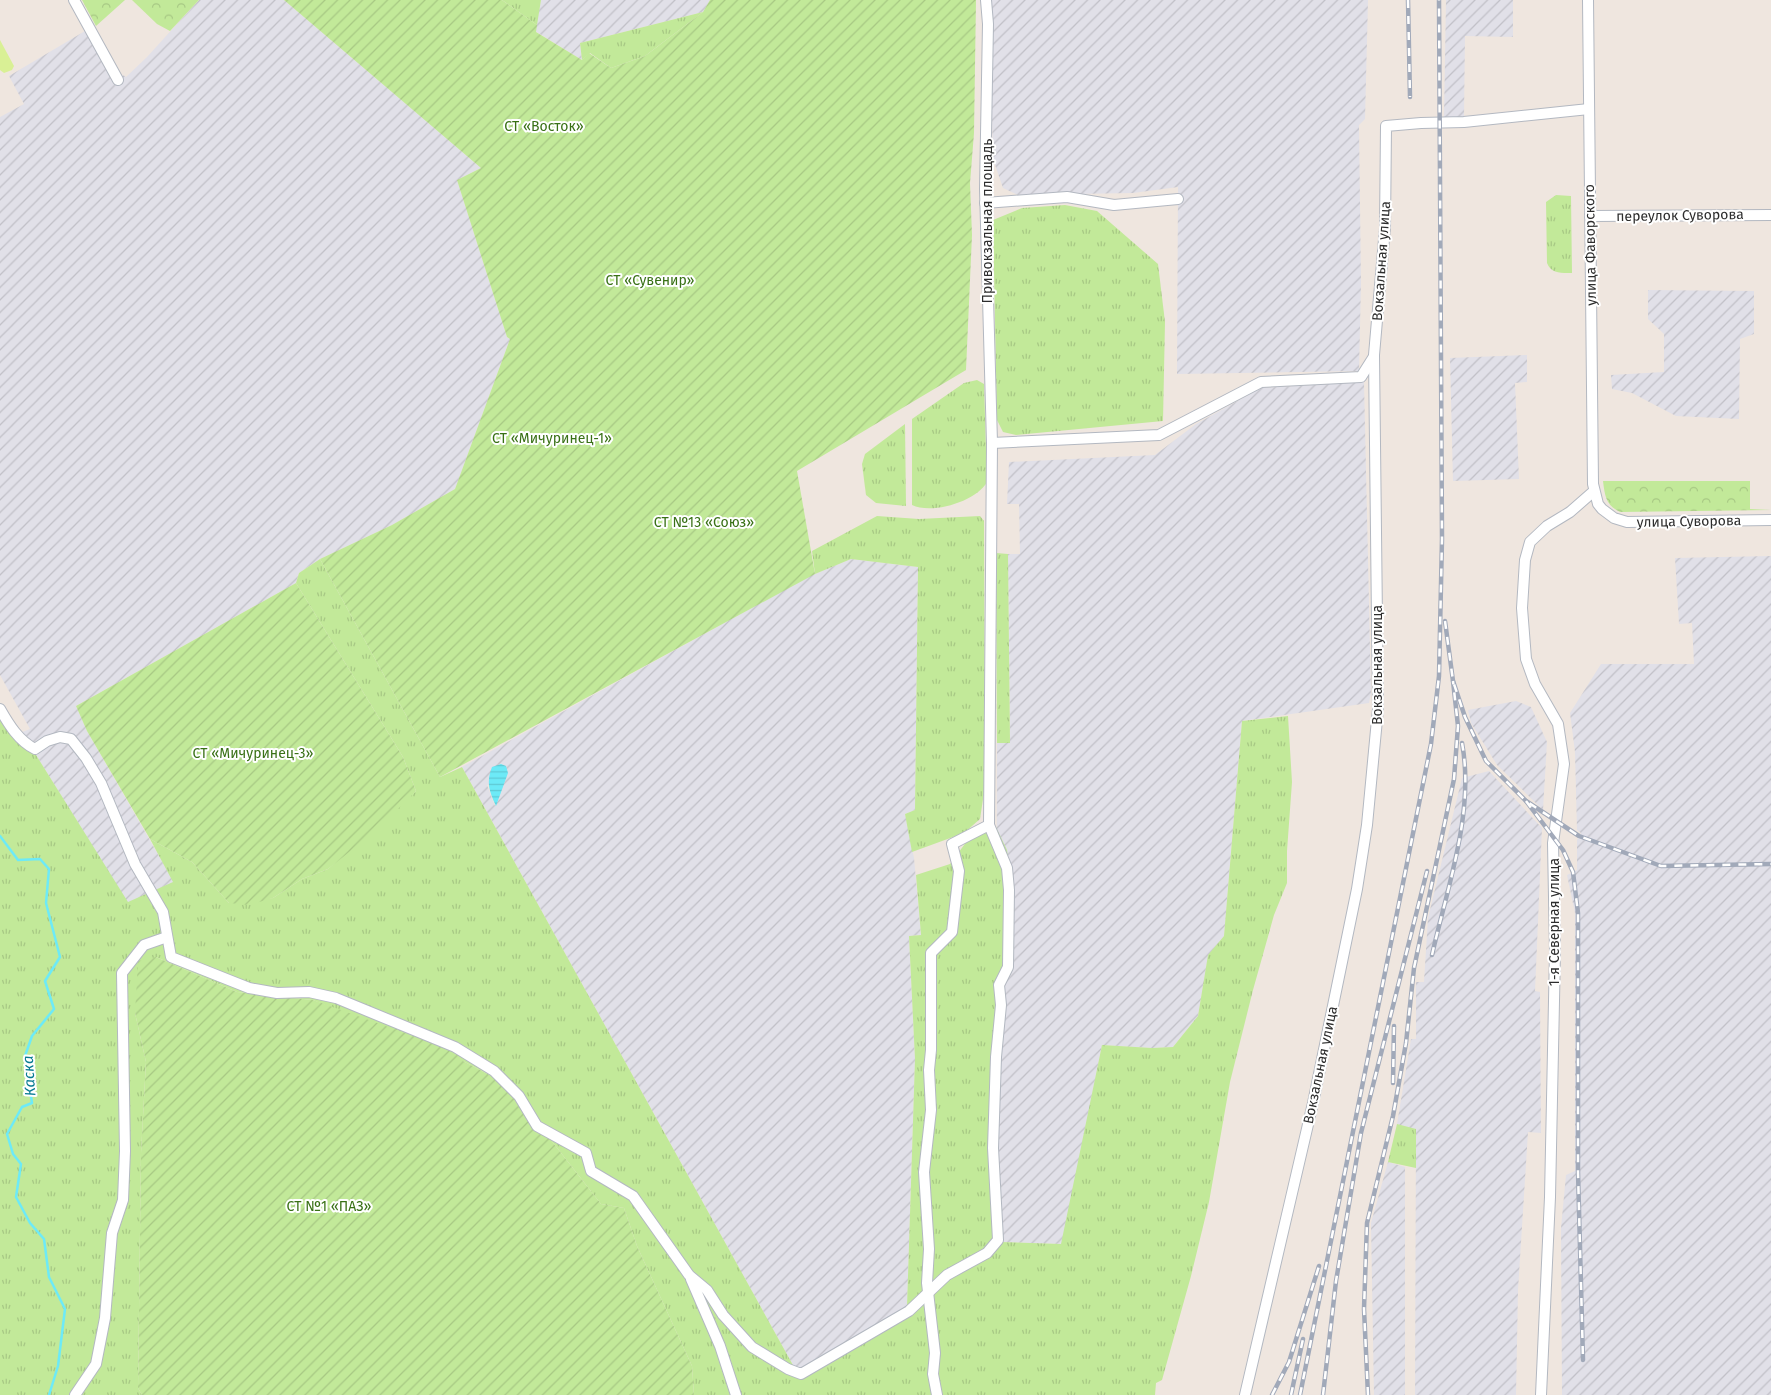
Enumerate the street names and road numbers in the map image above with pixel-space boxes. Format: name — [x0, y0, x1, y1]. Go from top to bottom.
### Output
street label: Привокзальная площадь — [979, 139, 996, 303]
street label: улица Фаворского — [1581, 184, 1600, 306]
street label: Вокзальная улица — [1369, 201, 1394, 322]
street label: переулок Суворова — [1616, 206, 1744, 225]
street label: улица Суворова — [1637, 512, 1741, 531]
street label: Вокзальная улица — [1369, 605, 1386, 725]
street label: 1-я Северная улица — [1546, 858, 1563, 986]
street label: Вокзальная улица — [1300, 1005, 1341, 1126]

